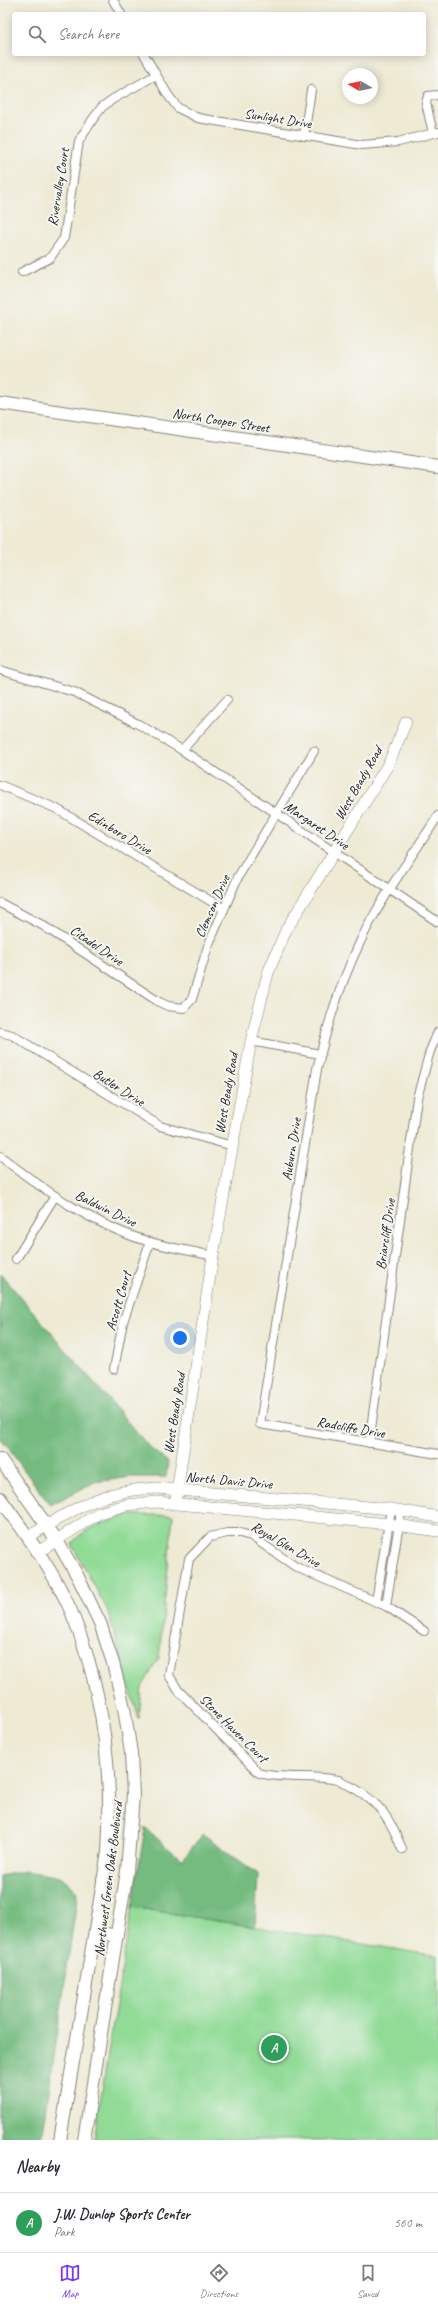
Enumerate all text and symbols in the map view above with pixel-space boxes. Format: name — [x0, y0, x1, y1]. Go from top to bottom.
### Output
search box — [12, 12, 426, 56]
icon: search — [26, 23, 48, 45]
text: Search here — [58, 25, 119, 44]
north arrow — [342, 68, 378, 104]
street label: Sunlight Drive — [243, 105, 314, 132]
street label: Rivervalley Court — [44, 146, 73, 227]
street label: North Cooper Street — [171, 404, 272, 437]
street label: West Beady Road — [331, 742, 387, 823]
street label: Margaret Drive — [281, 798, 353, 854]
street label: Edinboro Drive — [85, 807, 156, 859]
street label: Clemson Drive — [191, 871, 234, 940]
street label: Citadel Drive — [67, 921, 128, 970]
street label: West Beady Road — [211, 1049, 242, 1135]
street label: Butler Drive — [90, 1065, 149, 1111]
street label: Auburn Drive — [278, 1115, 305, 1182]
street label: Baldwin Drive — [73, 1186, 140, 1231]
street label: Briarcliff Drive — [372, 1196, 399, 1271]
street label: Ascott Court — [102, 1267, 136, 1333]
your location — [170, 1328, 190, 1348]
street label: West Beady Road — [160, 1369, 190, 1455]
street label: Radcliffe Drive — [315, 1413, 388, 1442]
street label: North Davis Drive — [185, 1468, 274, 1493]
street label: Royal Glen Drive — [248, 1518, 325, 1572]
street label: Stone Haven Court — [196, 1691, 273, 1768]
street label: Northwest Green Oaks Boulevard — [91, 1798, 127, 1957]
pin: A — [261, 2033, 287, 2063]
text: Nearby — [16, 2156, 59, 2177]
text: J.W. Dunlop Sports Center — [54, 2205, 190, 2224]
text: A — [26, 2215, 32, 2231]
text: 560 m — [394, 2215, 422, 2231]
text: Park — [54, 2224, 75, 2240]
tab: Map — [59, 2262, 81, 2300]
tab: Directions — [200, 2262, 238, 2300]
tab: Saved — [357, 2262, 379, 2300]

